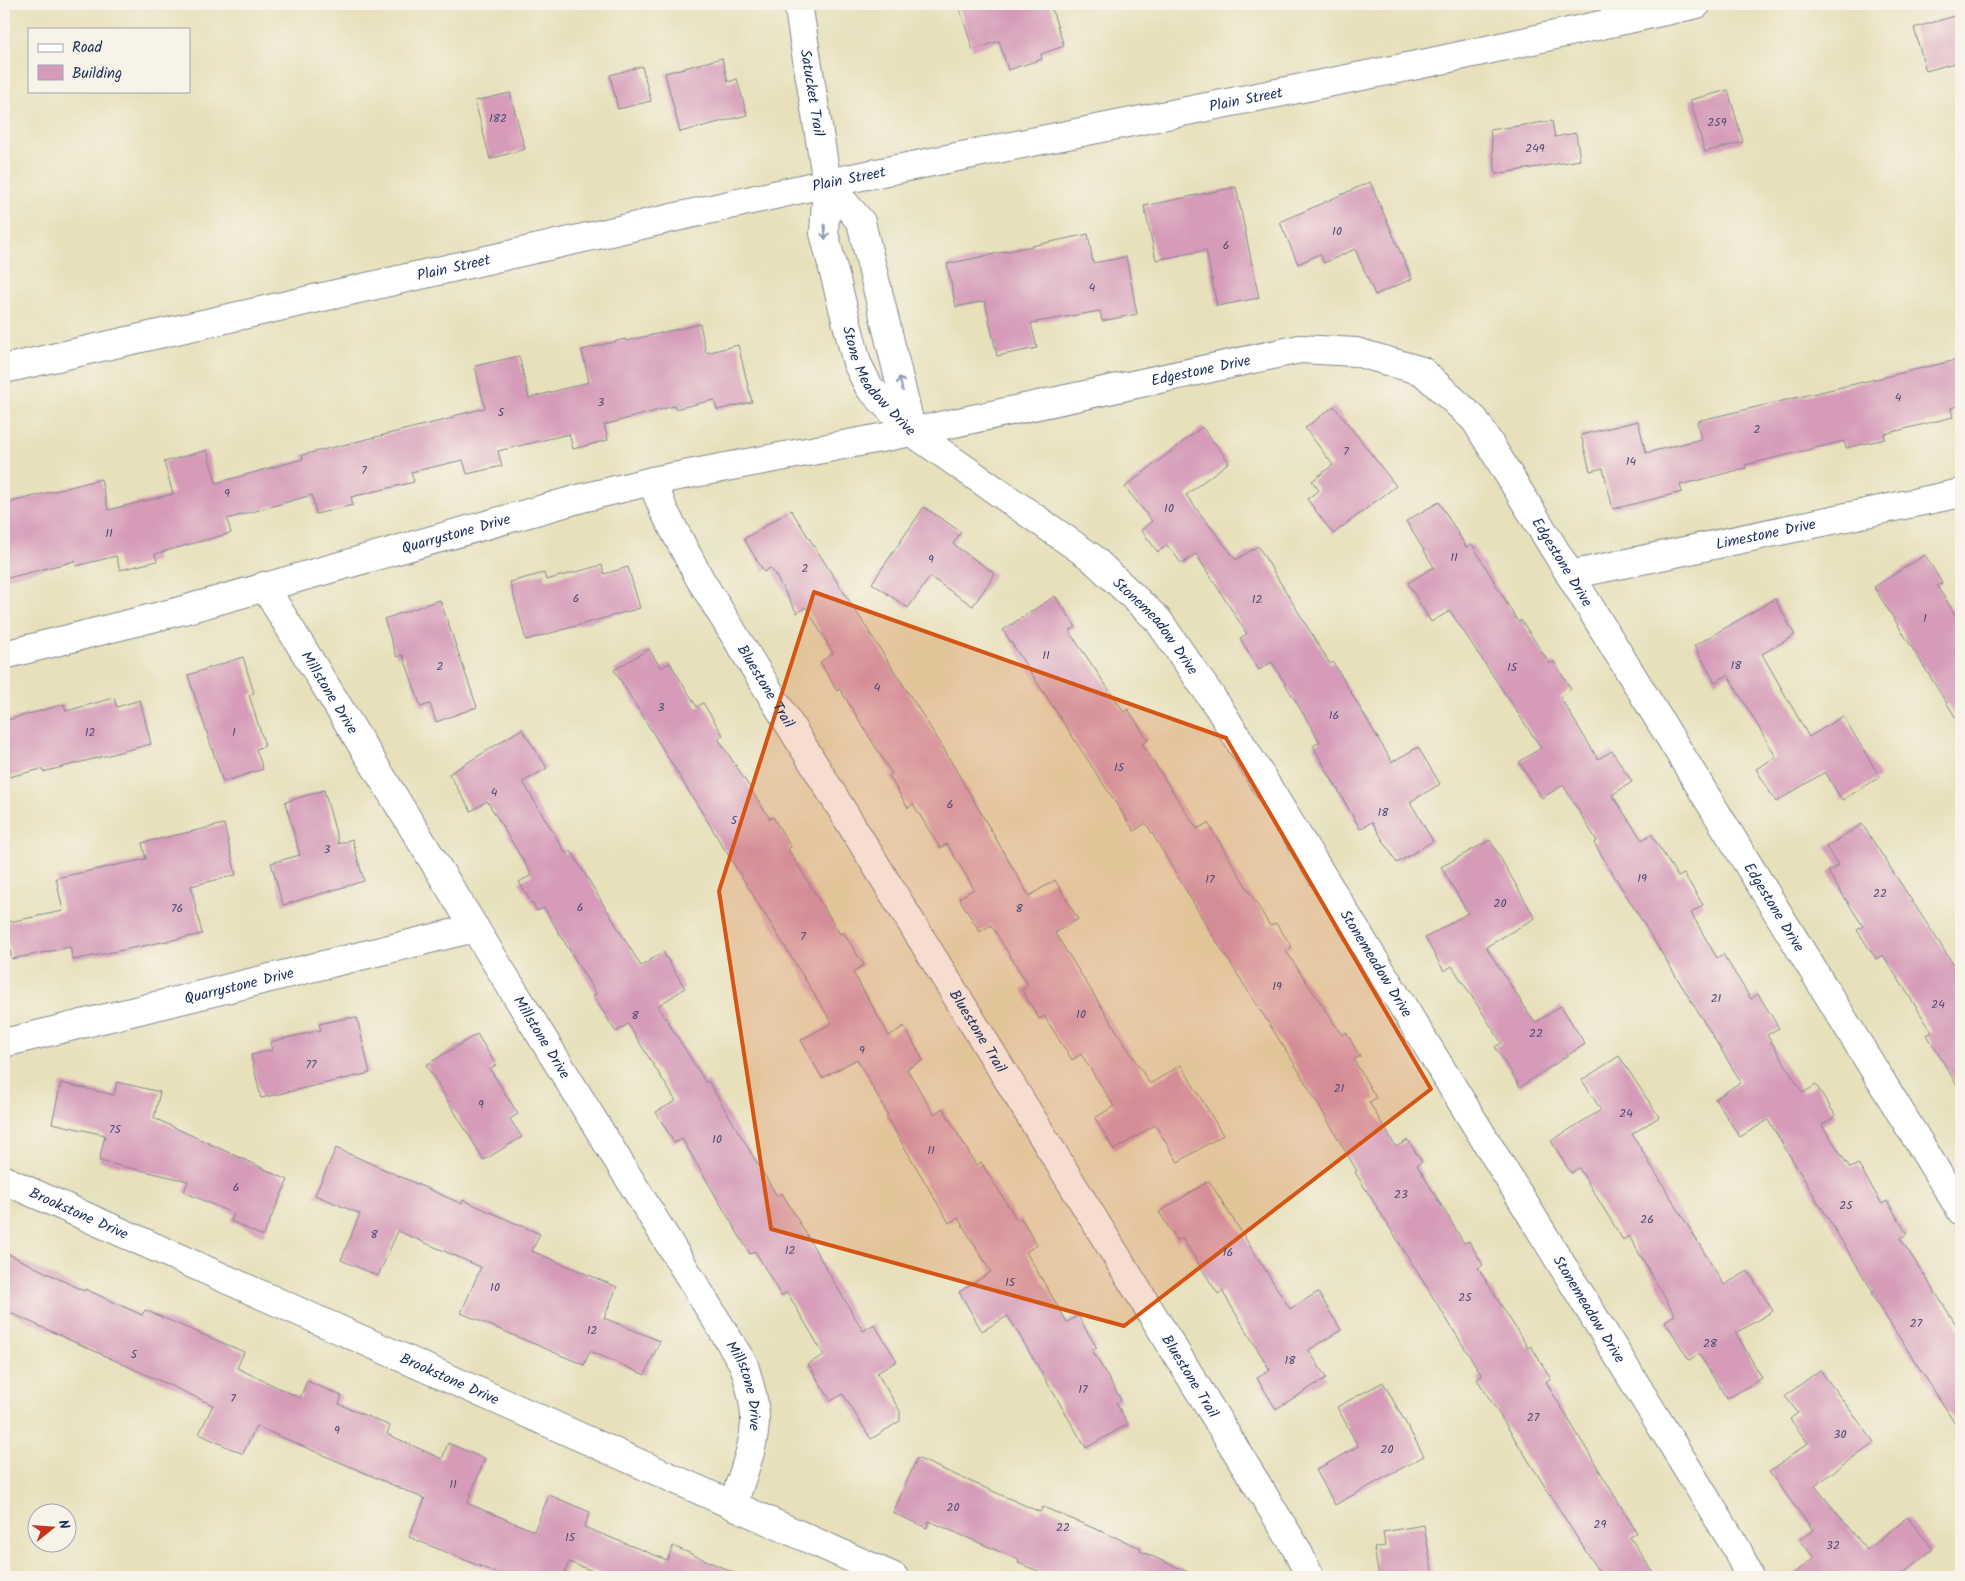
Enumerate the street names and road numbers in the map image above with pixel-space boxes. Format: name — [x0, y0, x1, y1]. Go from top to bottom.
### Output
street label: Satucket Trail — [793, 48, 830, 139]
street label: Plain Street — [1207, 81, 1285, 119]
street label: Plain Street — [810, 161, 888, 199]
street label: Plain Street — [415, 248, 493, 288]
street label: Stone Meadow Drive — [835, 324, 921, 442]
street label: Edgestone Drive — [1149, 349, 1253, 394]
street label: Quarrystone Drive — [399, 508, 514, 561]
street label: Edgestone Drive — [1525, 513, 1598, 612]
street label: Limestone Drive — [1714, 513, 1818, 557]
street label: Stonemeadow Drive — [1107, 572, 1204, 681]
street label: Bluestone Trail — [730, 640, 800, 733]
street label: Millstone Drive — [294, 647, 364, 739]
street label: Edgestone Drive — [1737, 858, 1810, 957]
street label: Stonemeadow Drive — [1333, 905, 1418, 1023]
street label: Quarrystone Drive — [182, 962, 297, 1012]
street label: Bluestone Trail — [942, 985, 1012, 1078]
street label: Millstone Drive — [506, 991, 576, 1084]
street label: Brookstone Drive — [25, 1182, 132, 1247]
street label: Stonemeadow Drive — [1546, 1251, 1631, 1368]
street label: Bluestone Trail — [1154, 1330, 1224, 1423]
street label: Millstone Drive — [719, 1336, 766, 1432]
street label: Brookstone Drive — [396, 1347, 503, 1412]

